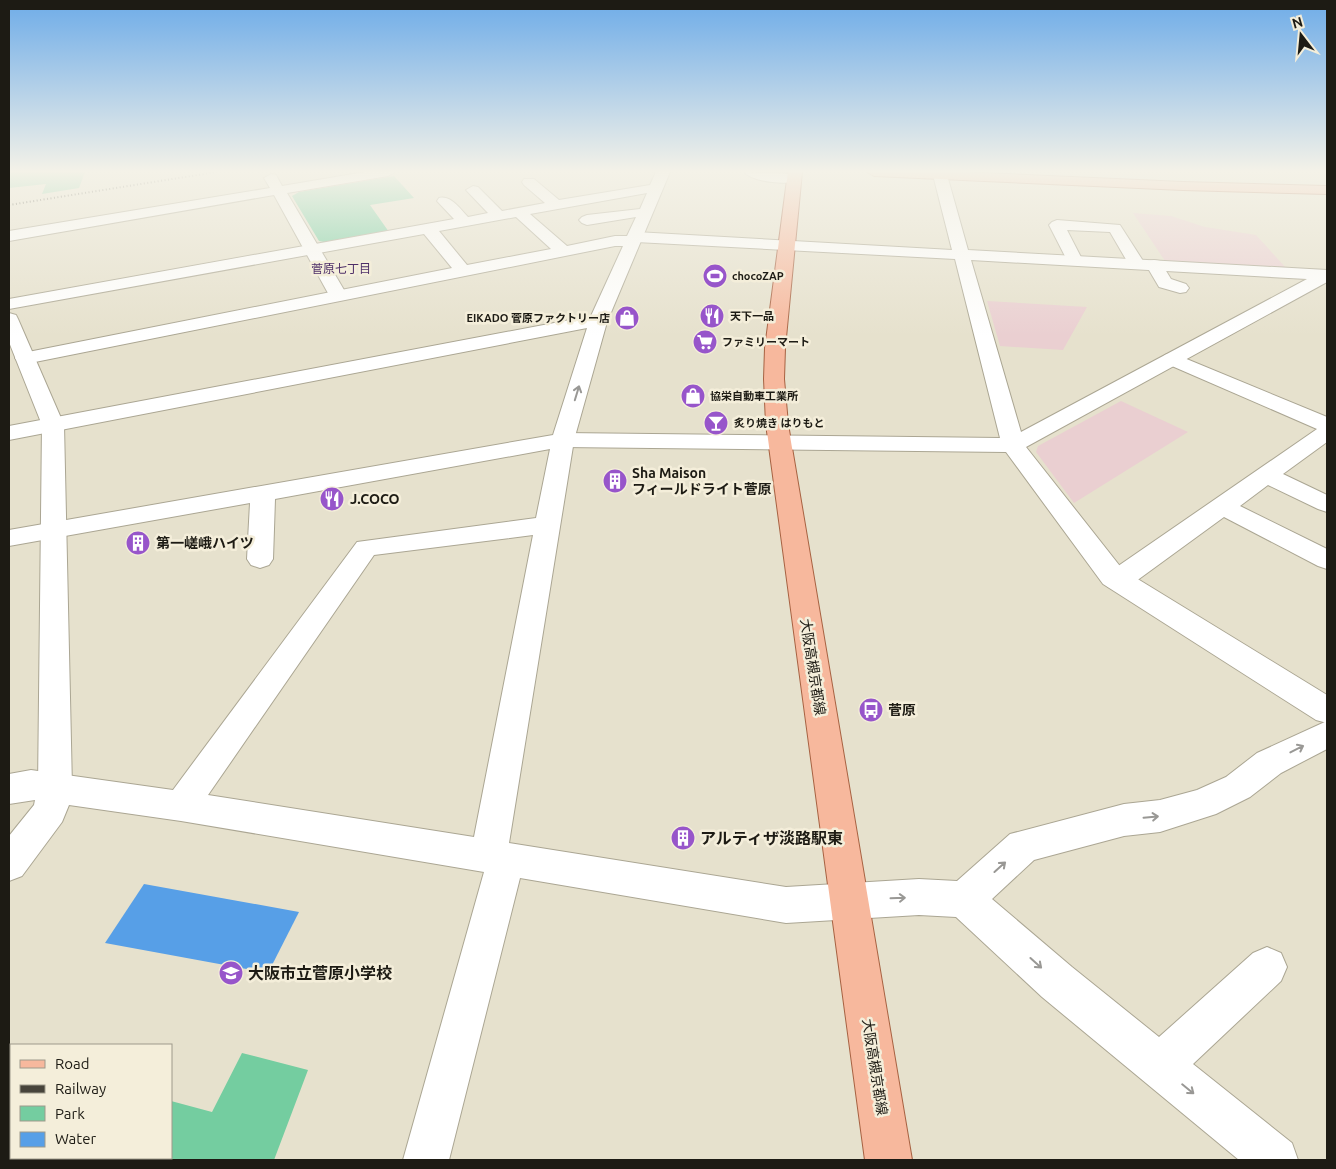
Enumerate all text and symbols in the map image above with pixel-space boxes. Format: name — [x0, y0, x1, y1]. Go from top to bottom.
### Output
north arrow — [1276, 10, 1326, 60]
text: N — [1290, 13, 1305, 32]
district label: 菅原七丁目 — [311, 262, 371, 275]
sports icon: chocoZAP — [702, 263, 728, 289]
place label: chocoZAP — [732, 270, 784, 282]
restaurant icon: 天下一品 — [699, 303, 725, 329]
shop icon: EIKADO 菅原ファクトリー店 — [614, 305, 640, 331]
place label: 天下一品 — [730, 310, 774, 322]
place label: EIKADO 菅原ファクトリー店 — [467, 312, 610, 324]
supermarket icon: ファミリーマート — [692, 329, 718, 355]
place label: ファミリーマート — [722, 336, 810, 348]
shop icon: 協栄自動車工業所 — [680, 383, 706, 409]
one-way arrow — [572, 386, 582, 402]
place label: 協栄自動車工業所 — [710, 390, 798, 402]
bar icon: 炙り焼き はりもと — [703, 410, 729, 436]
place label: 炙り焼き はりもと — [734, 417, 824, 429]
place label: Sha Maison フィールドライト菅原 — [632, 465, 772, 497]
building icon: Sha Maison フィールドライト菅原 — [602, 468, 628, 494]
restaurant icon: J.COCO — [319, 486, 345, 512]
place label: J.COCO — [350, 491, 400, 507]
building icon: 第一嵯峨ハイツ — [125, 530, 151, 556]
place label: 第一嵯峨ハイツ — [156, 535, 254, 551]
street label: 大阪高槻京都線 — [797, 617, 829, 717]
bus stop icon: 菅原 — [858, 697, 884, 723]
place label: 菅原 — [888, 702, 916, 718]
one-way arrow — [1289, 744, 1304, 753]
one-way arrow — [1143, 812, 1159, 822]
building icon: アルティザ淡路駅東 — [670, 825, 696, 851]
place label: アルティザ淡路駅東 — [700, 829, 843, 847]
one-way arrow — [994, 861, 1007, 873]
one-way arrow — [890, 893, 906, 902]
one-way arrow — [1029, 958, 1042, 969]
school or university icon: 大阪市立菅原小学校 — [218, 960, 244, 986]
place label: 大阪市立菅原小学校 — [248, 964, 392, 982]
street label: 大阪高槻京都線 — [859, 1017, 891, 1117]
legend — [10, 1044, 172, 1159]
text: Road — [55, 1055, 90, 1072]
text: Railway — [55, 1080, 106, 1097]
one-way arrow — [1181, 1084, 1194, 1095]
text: Park — [55, 1105, 85, 1122]
text: Water — [55, 1130, 96, 1147]

